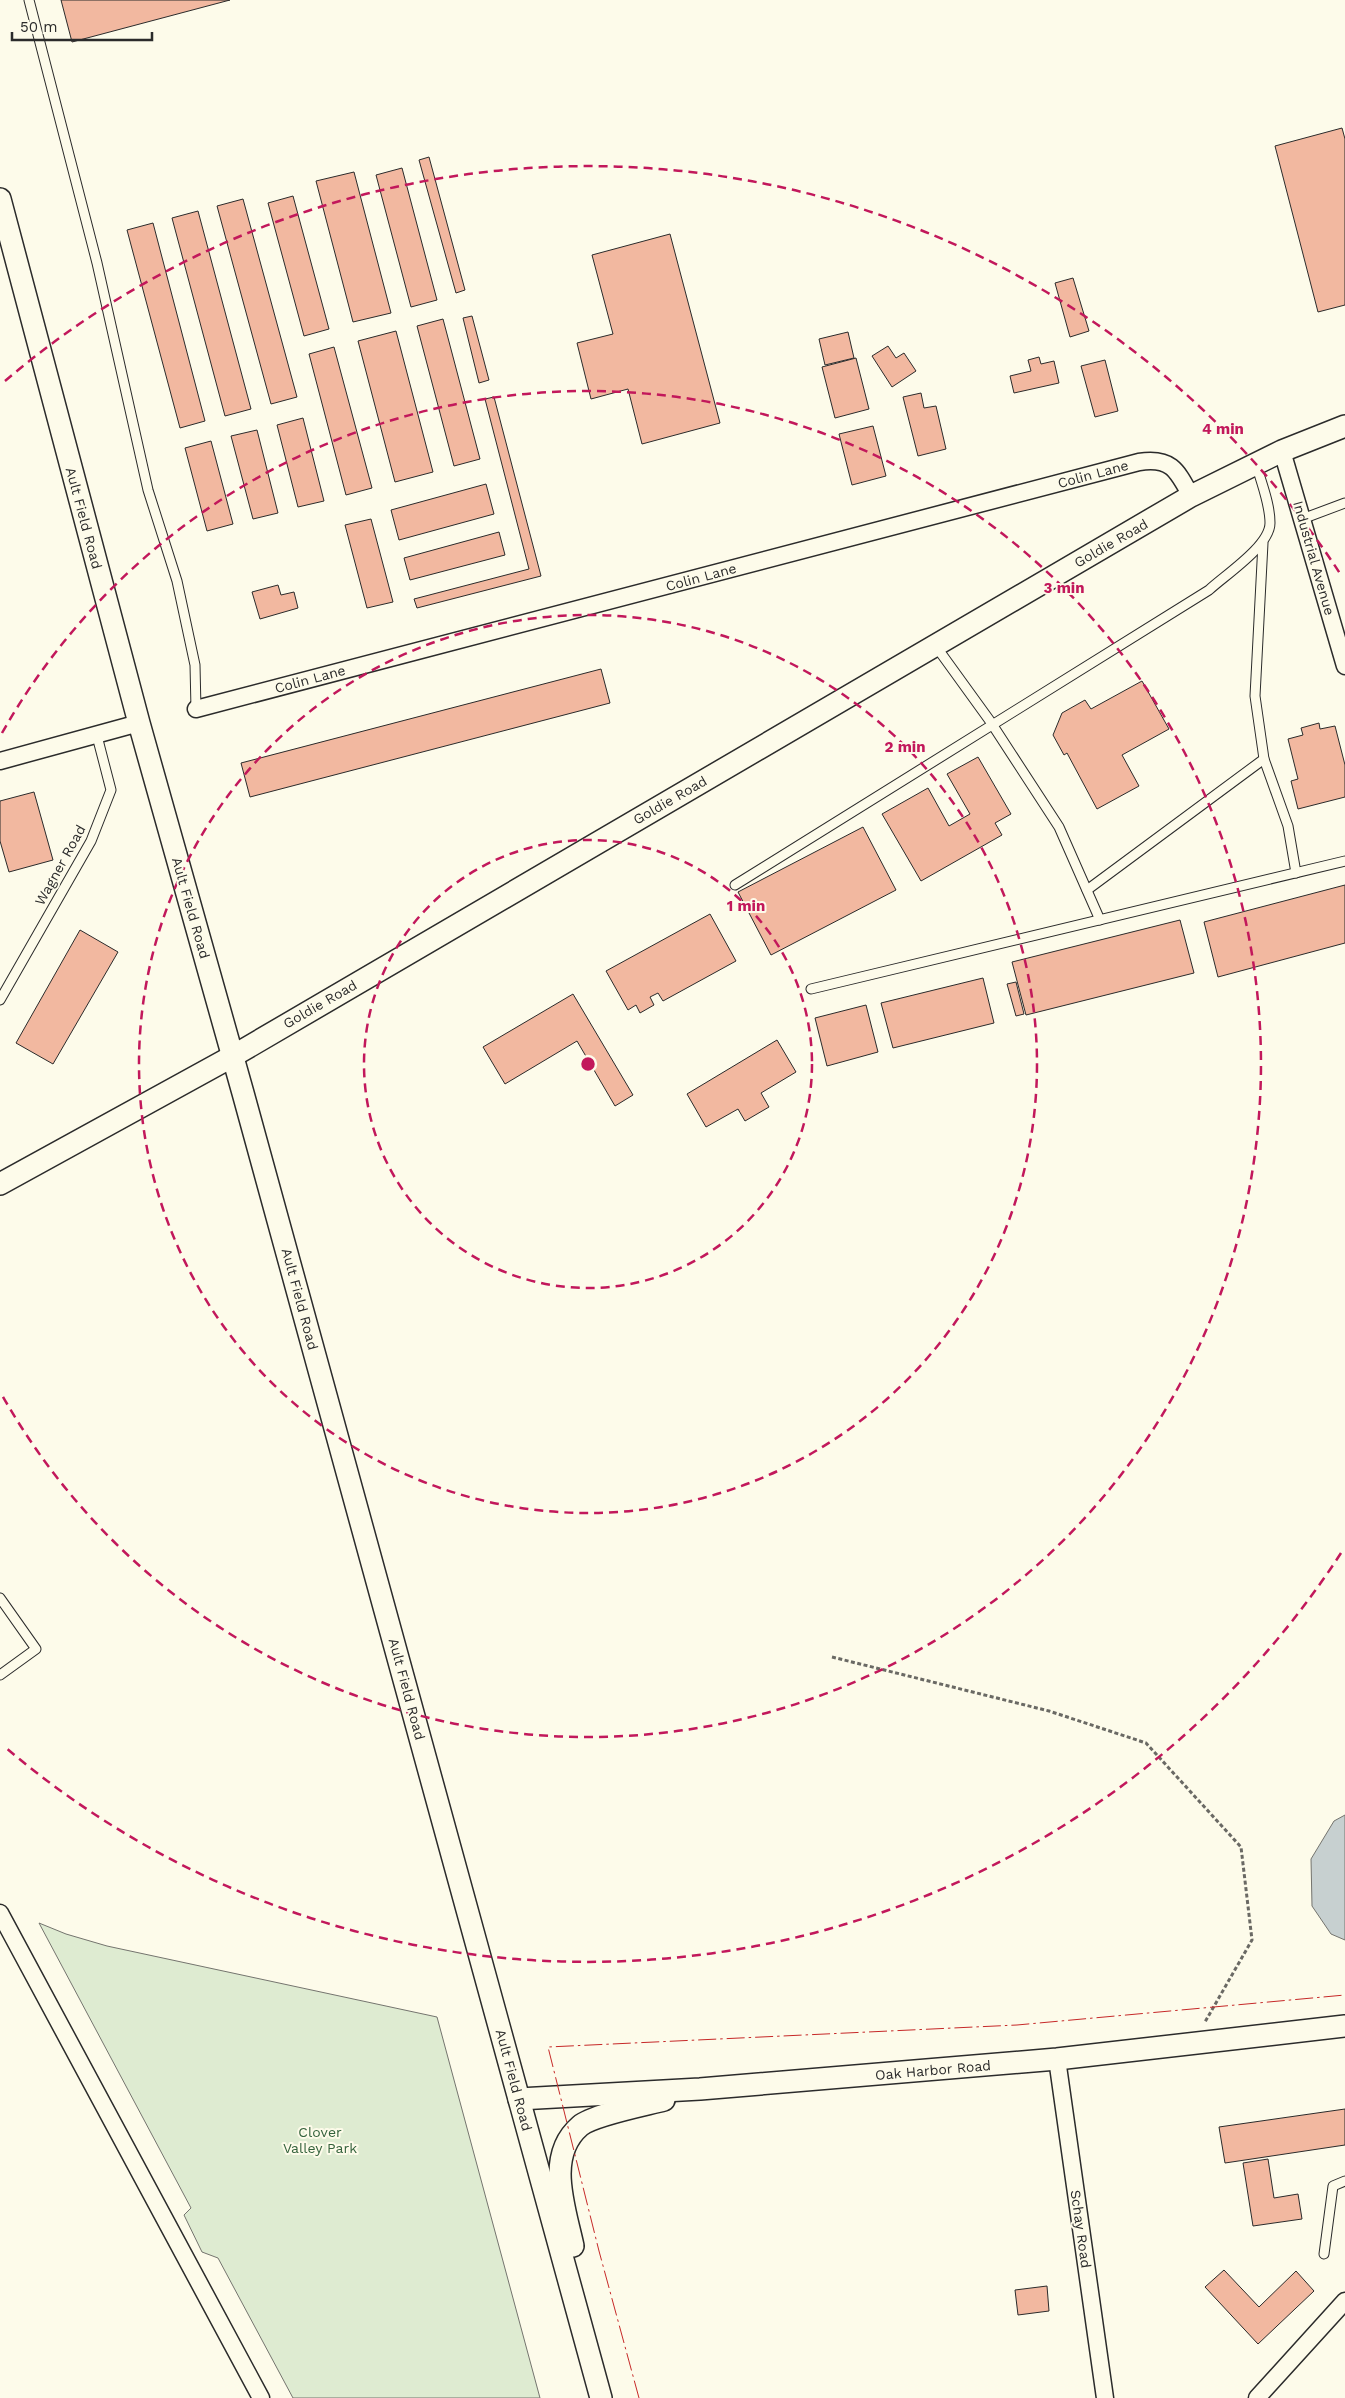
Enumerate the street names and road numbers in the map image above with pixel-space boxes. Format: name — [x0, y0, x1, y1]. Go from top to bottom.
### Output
street label: Colin Lane — [1056, 457, 1130, 491]
street label: Ault Field Road — [63, 465, 105, 571]
street label: Industrial Avenue — [1290, 499, 1338, 617]
street label: Goldie Road — [1071, 515, 1151, 571]
street label: Colin Lane — [664, 560, 738, 594]
street label: Colin Lane — [273, 662, 347, 696]
street label: Goldie Road — [630, 772, 710, 828]
street label: Wagner Road — [31, 822, 89, 908]
street label: Ault Field Road — [169, 855, 213, 961]
street label: Goldie Road — [280, 976, 360, 1032]
street label: Ault Field Road — [279, 1246, 321, 1352]
street label: Ault Field Road — [386, 1636, 428, 1742]
street label: Ault Field Road — [493, 2027, 535, 2133]
street label: Oak Harbor Road — [874, 2057, 992, 2083]
street label: Schay Road — [1068, 2189, 1094, 2269]

